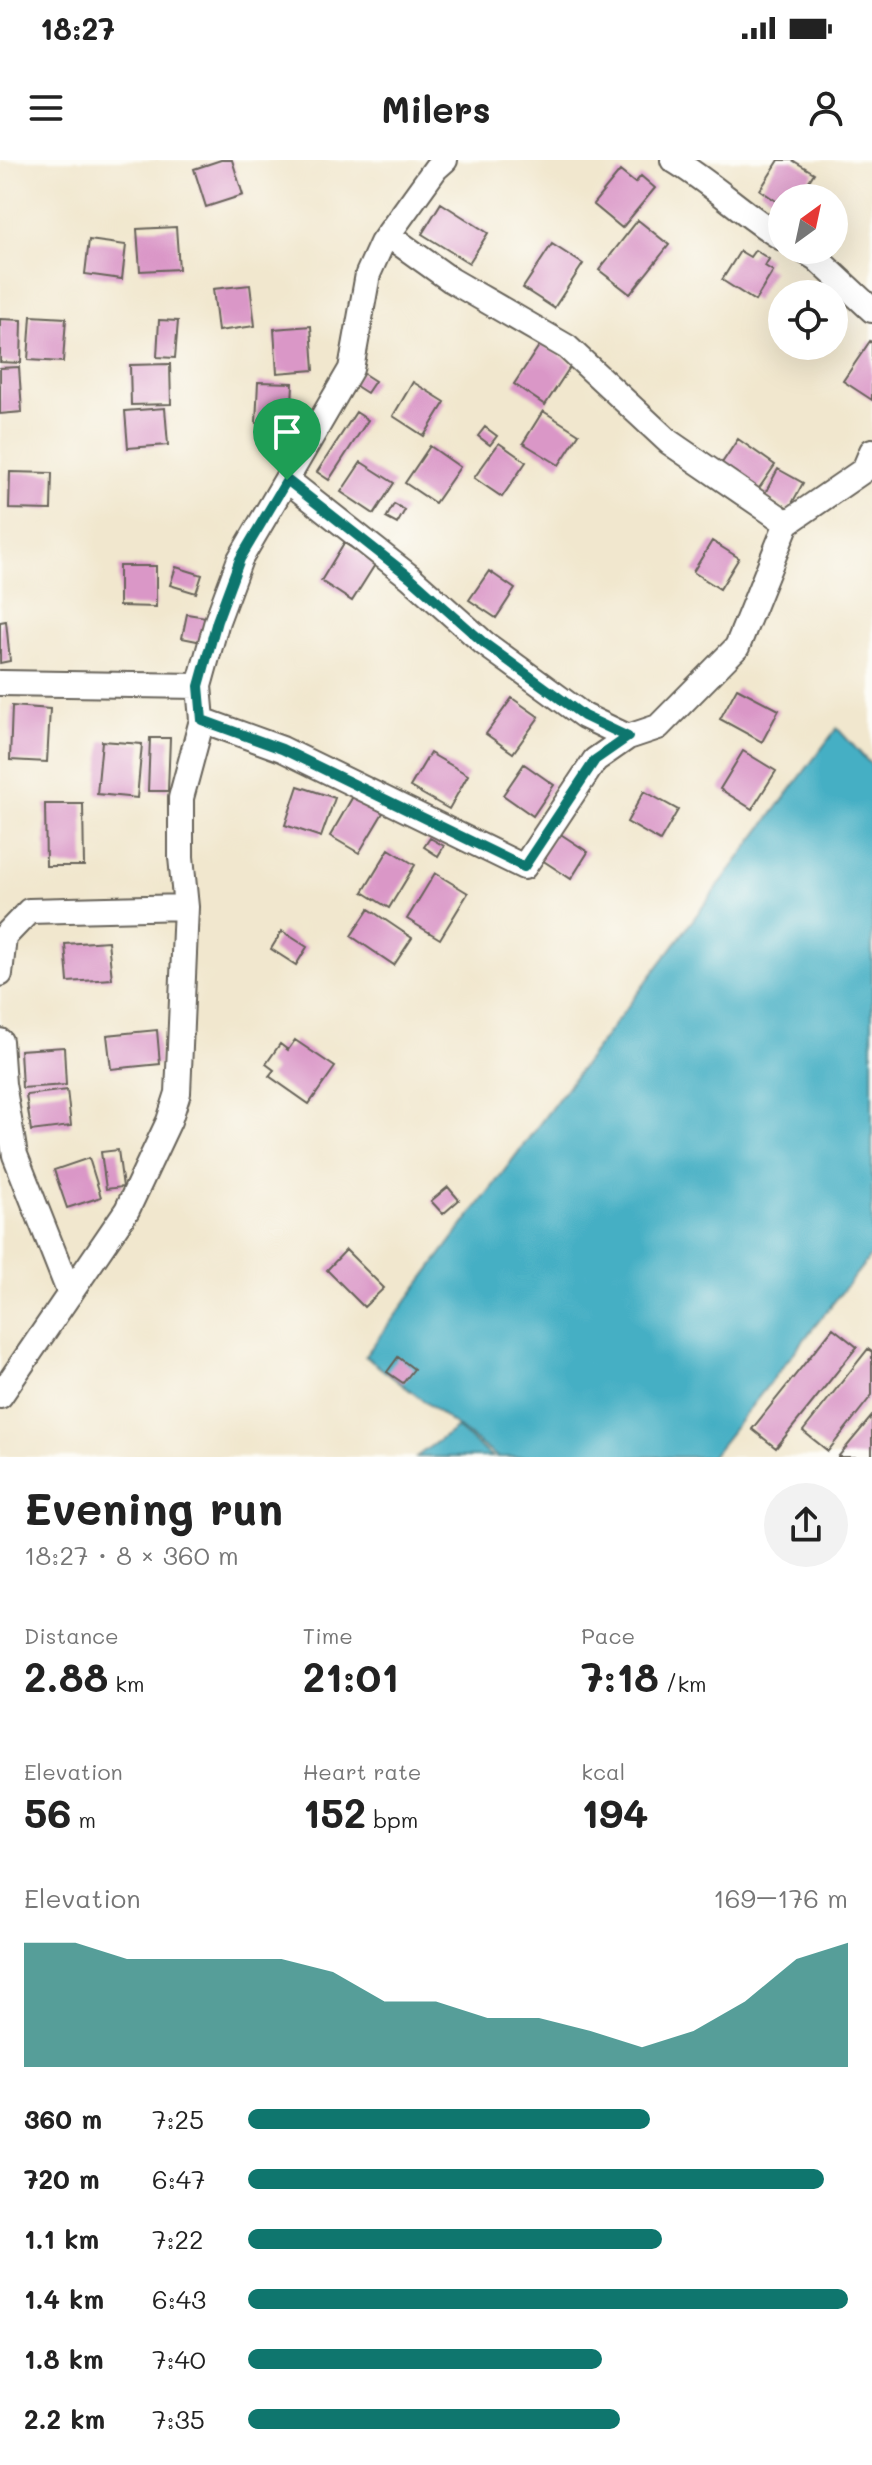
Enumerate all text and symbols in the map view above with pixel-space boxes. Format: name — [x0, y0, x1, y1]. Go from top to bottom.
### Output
text: 18:27 — [40, 8, 115, 48]
text: Milers — [381, 85, 491, 132]
icon: menu — [24, 86, 68, 130]
icon: person — [804, 86, 848, 130]
north arrow — [768, 184, 848, 264]
map controls — [768, 184, 848, 360]
button: locate — [768, 280, 848, 360]
pin — [253, 398, 321, 480]
icon: arrive — [265, 410, 309, 454]
text: Evening run — [24, 1479, 283, 1536]
button: share — [764, 1483, 848, 1567]
text: 18:27 · 8 × 360 m — [24, 1538, 239, 1572]
text: Distance — [24, 1621, 119, 1650]
text: Time — [303, 1621, 353, 1650]
text: Pace — [581, 1621, 635, 1650]
text: 2.88 — [24, 1650, 108, 1702]
text: 21:01 — [303, 1650, 399, 1702]
text: 7:18 — [581, 1650, 659, 1702]
text: km — [108, 1669, 145, 1698]
text: /km — [659, 1669, 707, 1698]
text: Elevation — [24, 1757, 123, 1786]
text: Heart rate — [303, 1757, 421, 1786]
text: kcal — [581, 1757, 625, 1786]
text: 56 — [24, 1786, 72, 1838]
text: 152 — [303, 1786, 366, 1838]
text: 194 — [581, 1786, 648, 1838]
text: m — [72, 1805, 96, 1834]
text: bpm — [366, 1805, 418, 1834]
text: Elevation — [24, 1881, 141, 1915]
text: 169–176 m — [713, 1881, 848, 1915]
text: 360 m — [24, 2102, 102, 2136]
text: 7:25 — [152, 2102, 204, 2136]
text: 720 m — [24, 2162, 100, 2196]
text: 6:47 — [152, 2162, 205, 2196]
text: 1.1 km — [24, 2222, 99, 2256]
text: 7:22 — [152, 2222, 203, 2256]
text: 1.4 km — [24, 2282, 104, 2316]
text: 6:43 — [152, 2282, 206, 2316]
text: 1.8 km — [24, 2342, 104, 2376]
text: 7:40 — [152, 2342, 206, 2376]
text: 2.2 km — [24, 2402, 105, 2436]
text: 7:35 — [152, 2402, 205, 2436]

